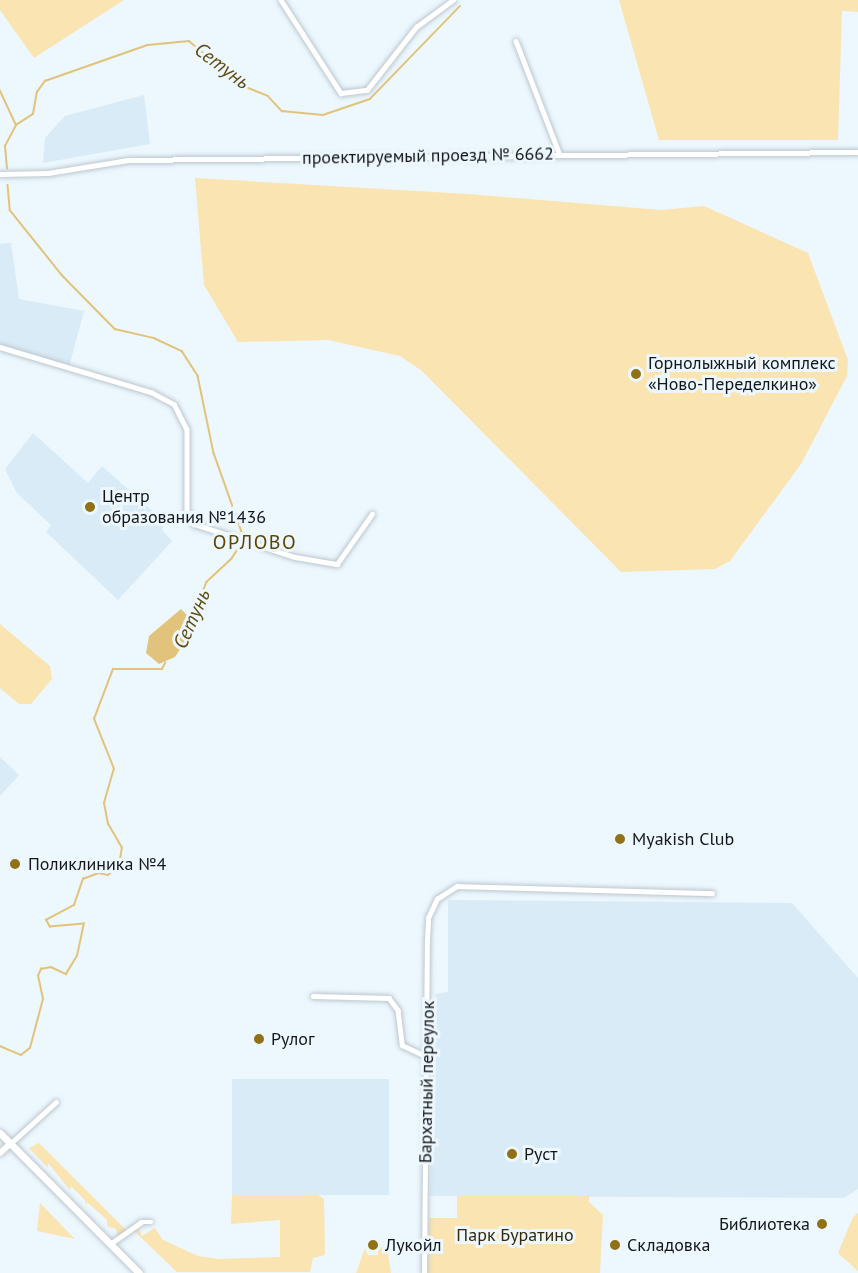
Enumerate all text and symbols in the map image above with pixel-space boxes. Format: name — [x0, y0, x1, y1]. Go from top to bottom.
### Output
water label: Сетунь — [190, 38, 254, 94]
street label: проектируемый проезд № 6662 — [302, 143, 554, 169]
place label: Горнолыжный комплекс «Ново-Переделкино» — [648, 353, 836, 395]
marker: Горнолыжный комплекс «Ново-Переделкино» — [629, 367, 643, 381]
place label: Центр образования №1436 — [102, 486, 266, 528]
marker: Центр образования №1436 — [83, 500, 97, 514]
district label: ОРЛОВО — [213, 530, 297, 554]
water label: Сетунь — [168, 585, 216, 653]
place label: Myakish Club — [632, 828, 734, 850]
marker: Myakish Club — [613, 832, 627, 846]
place label: Поликлиника №4 — [28, 853, 166, 875]
marker: Поликлиника №4 — [6, 855, 24, 873]
street label: Бархатный переулок — [415, 1001, 439, 1163]
place label: Рулог — [271, 1028, 315, 1050]
marker: Рулог — [252, 1032, 266, 1046]
place label: Руст — [524, 1143, 557, 1165]
marker: Руст — [505, 1147, 519, 1161]
place label: Библиотека — [719, 1213, 810, 1235]
marker: Библиотека — [815, 1217, 829, 1231]
park label: Парк Буратино — [456, 1224, 574, 1246]
place label: Лукойл — [385, 1234, 442, 1256]
place label: Складовка — [627, 1234, 710, 1256]
marker: Лукойл — [366, 1238, 380, 1252]
marker: Складовка — [608, 1238, 622, 1252]

